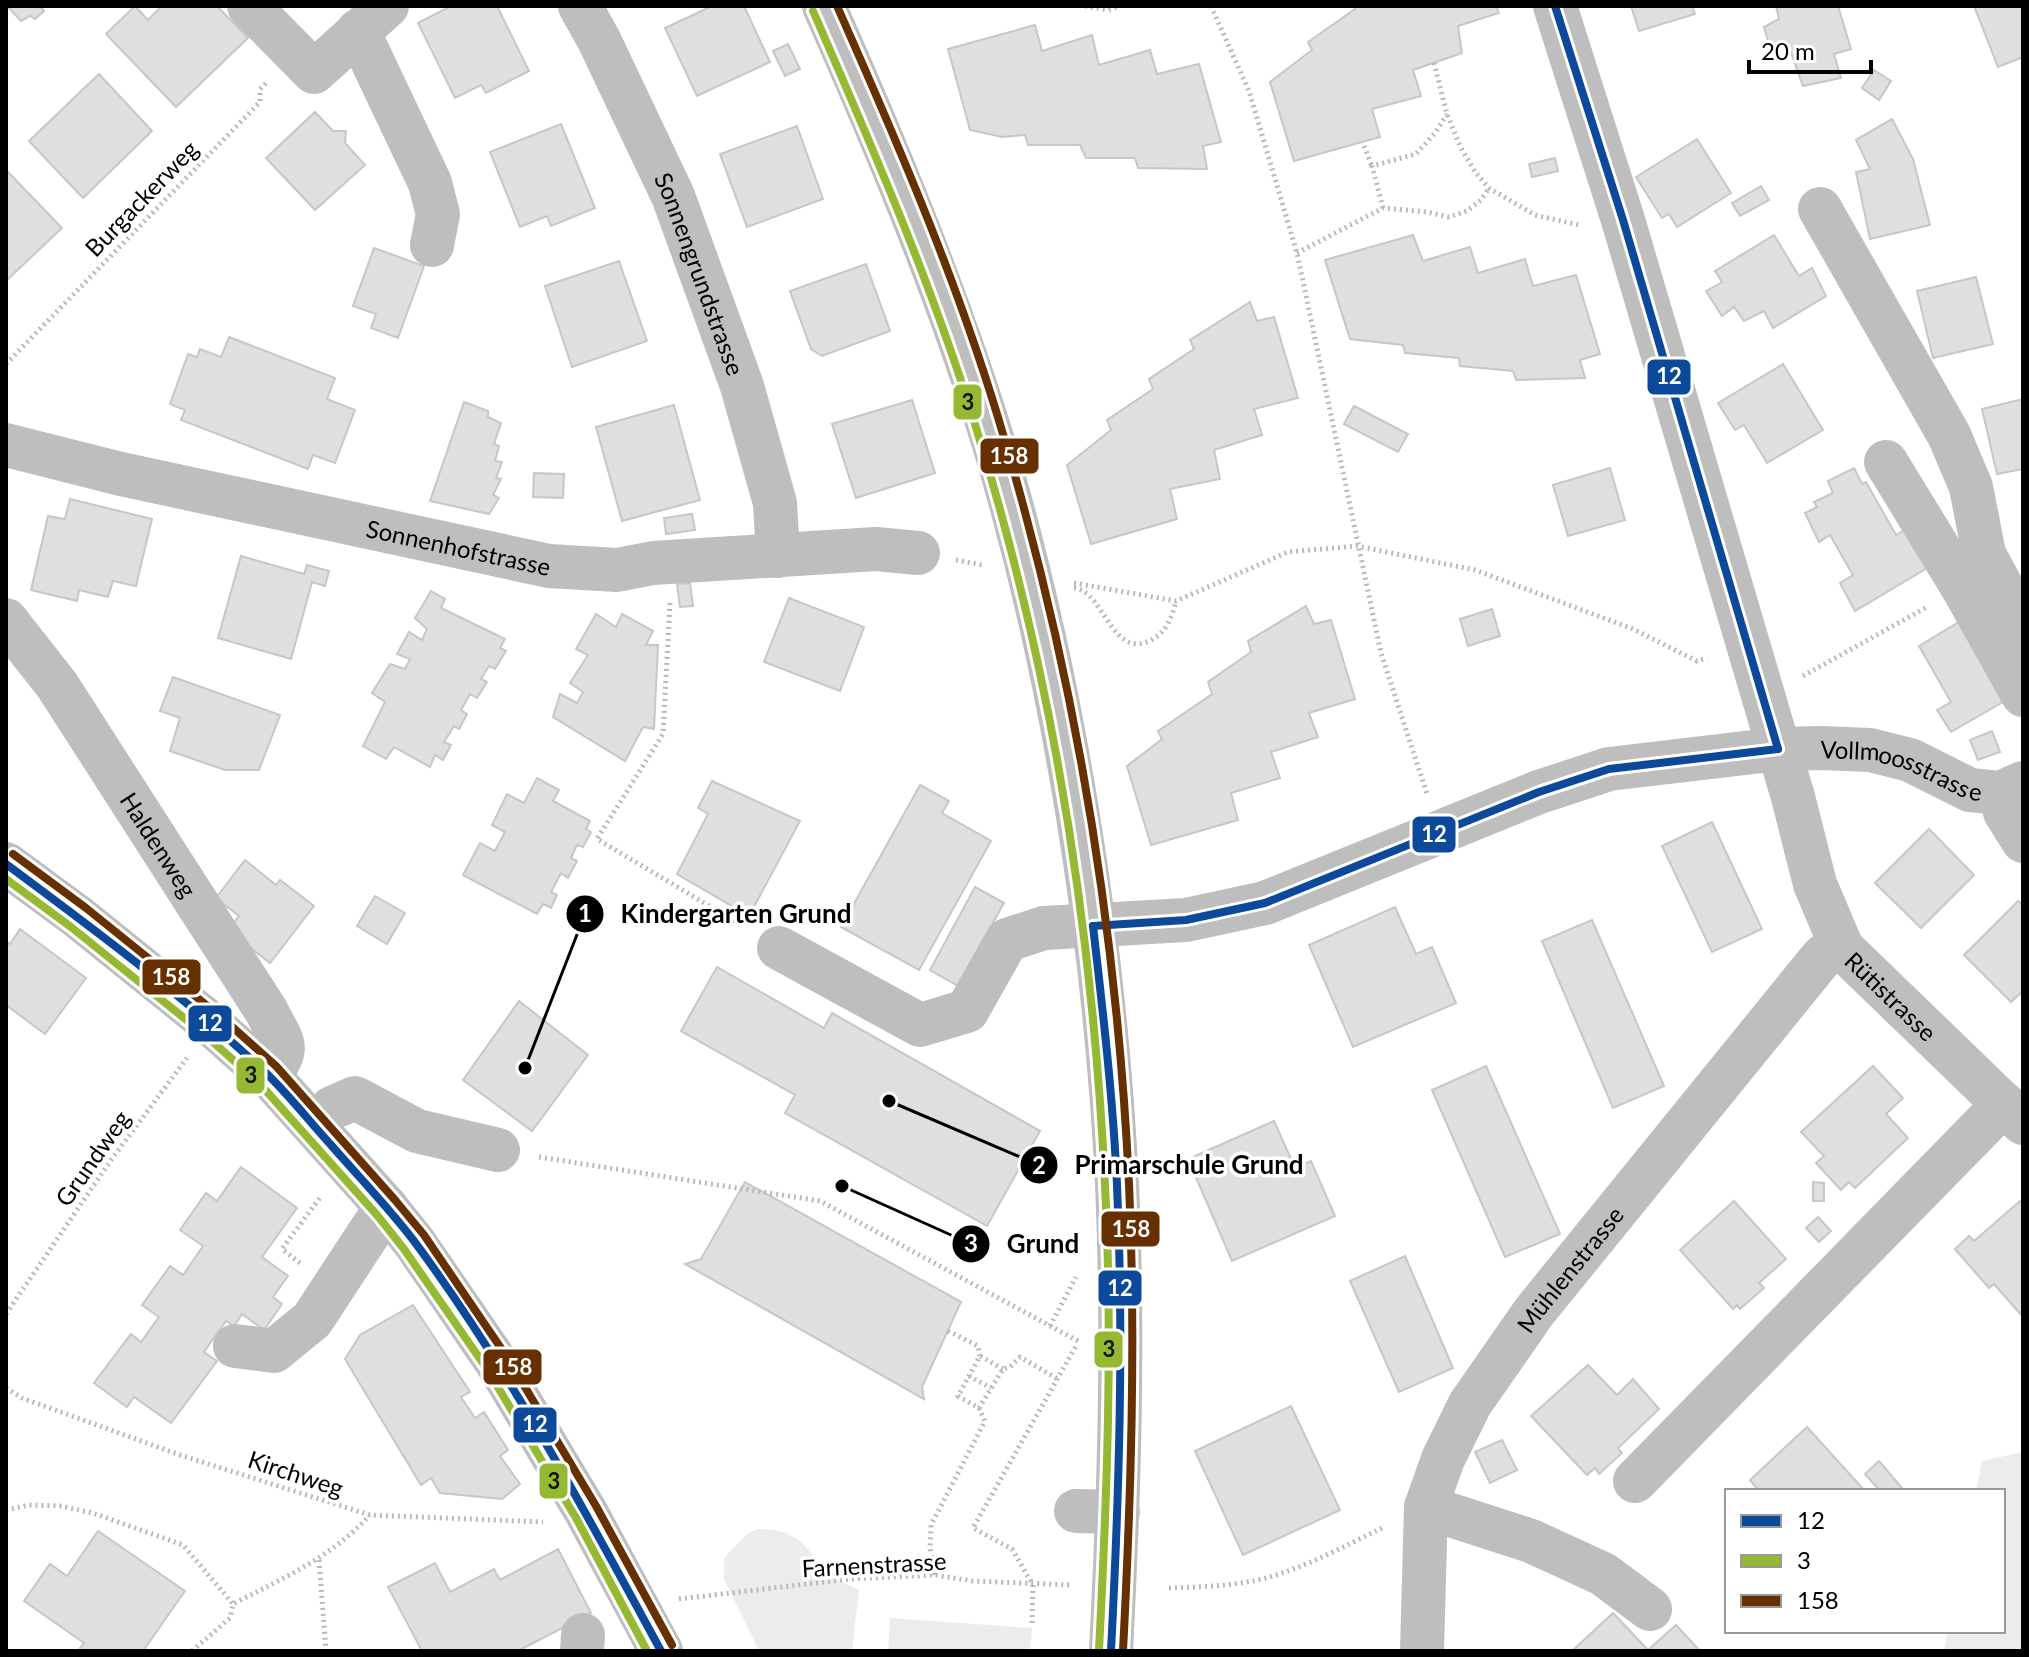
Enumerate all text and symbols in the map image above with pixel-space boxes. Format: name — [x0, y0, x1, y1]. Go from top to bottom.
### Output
scale bar — [1749, 24, 1871, 74]
text: 20 m — [1761, 36, 1815, 65]
street label: Burgackerweg — [79, 134, 203, 262]
street label: Sonnengrundstrasse — [649, 168, 751, 379]
line badge: 12 — [1646, 358, 1692, 396]
text: 12 — [1656, 362, 1682, 389]
line badge: 3 — [952, 383, 983, 421]
text: 3 — [962, 388, 974, 415]
line badge: 158 — [979, 437, 1040, 475]
text: 158 — [990, 442, 1028, 469]
street label: Sonnenhofstrasse — [364, 513, 553, 580]
street label: Vollmoosstrasse — [1820, 733, 1983, 806]
street label: Haldenweg — [115, 786, 204, 902]
line badge: 12 — [1411, 815, 1457, 854]
text: 12 — [1421, 820, 1447, 847]
callout: Kindergarten Grund — [565, 889, 867, 939]
text: Kindergarten Grund — [621, 897, 851, 929]
text: 1 — [578, 898, 592, 927]
street label: Rütistrasse — [1840, 945, 1943, 1046]
line badge: 158 — [141, 958, 202, 996]
text: 158 — [152, 963, 190, 990]
line badge: 12 — [187, 1004, 233, 1043]
text: 12 — [197, 1009, 223, 1036]
line badge: 3 — [235, 1056, 266, 1095]
text: 3 — [245, 1061, 257, 1088]
street label: Grundweg — [49, 1105, 135, 1211]
callout: Primarschule Grund — [1019, 1140, 1320, 1190]
text: Primarschule Grund — [1074, 1148, 1304, 1180]
text: 2 — [1032, 1150, 1046, 1179]
street label: Mühlenstrasse — [1510, 1200, 1629, 1338]
line badge: 158 — [1100, 1210, 1161, 1248]
text: 158 — [1112, 1215, 1150, 1242]
callout: Grund — [951, 1219, 1095, 1269]
text: Grund — [1007, 1227, 1079, 1259]
text: 3 — [964, 1228, 978, 1257]
line badge: 12 — [1097, 1269, 1143, 1307]
text: 12 — [1107, 1274, 1133, 1301]
line badge: 3 — [1093, 1330, 1124, 1369]
text: 3 — [1103, 1335, 1115, 1362]
line badge: 158 — [482, 1348, 543, 1386]
text: 158 — [494, 1353, 532, 1380]
line badge: 12 — [512, 1406, 558, 1444]
text: 12 — [522, 1410, 548, 1437]
street label: Kirchweg — [245, 1444, 347, 1502]
line badge: 3 — [538, 1462, 569, 1500]
text: 3 — [548, 1467, 560, 1494]
legend — [1725, 1489, 2005, 1633]
text: 12 — [1797, 1505, 1825, 1534]
text: 3 — [1797, 1545, 1811, 1574]
street label: Farnenstrasse — [801, 1546, 947, 1582]
text: 158 — [1797, 1585, 1839, 1614]

